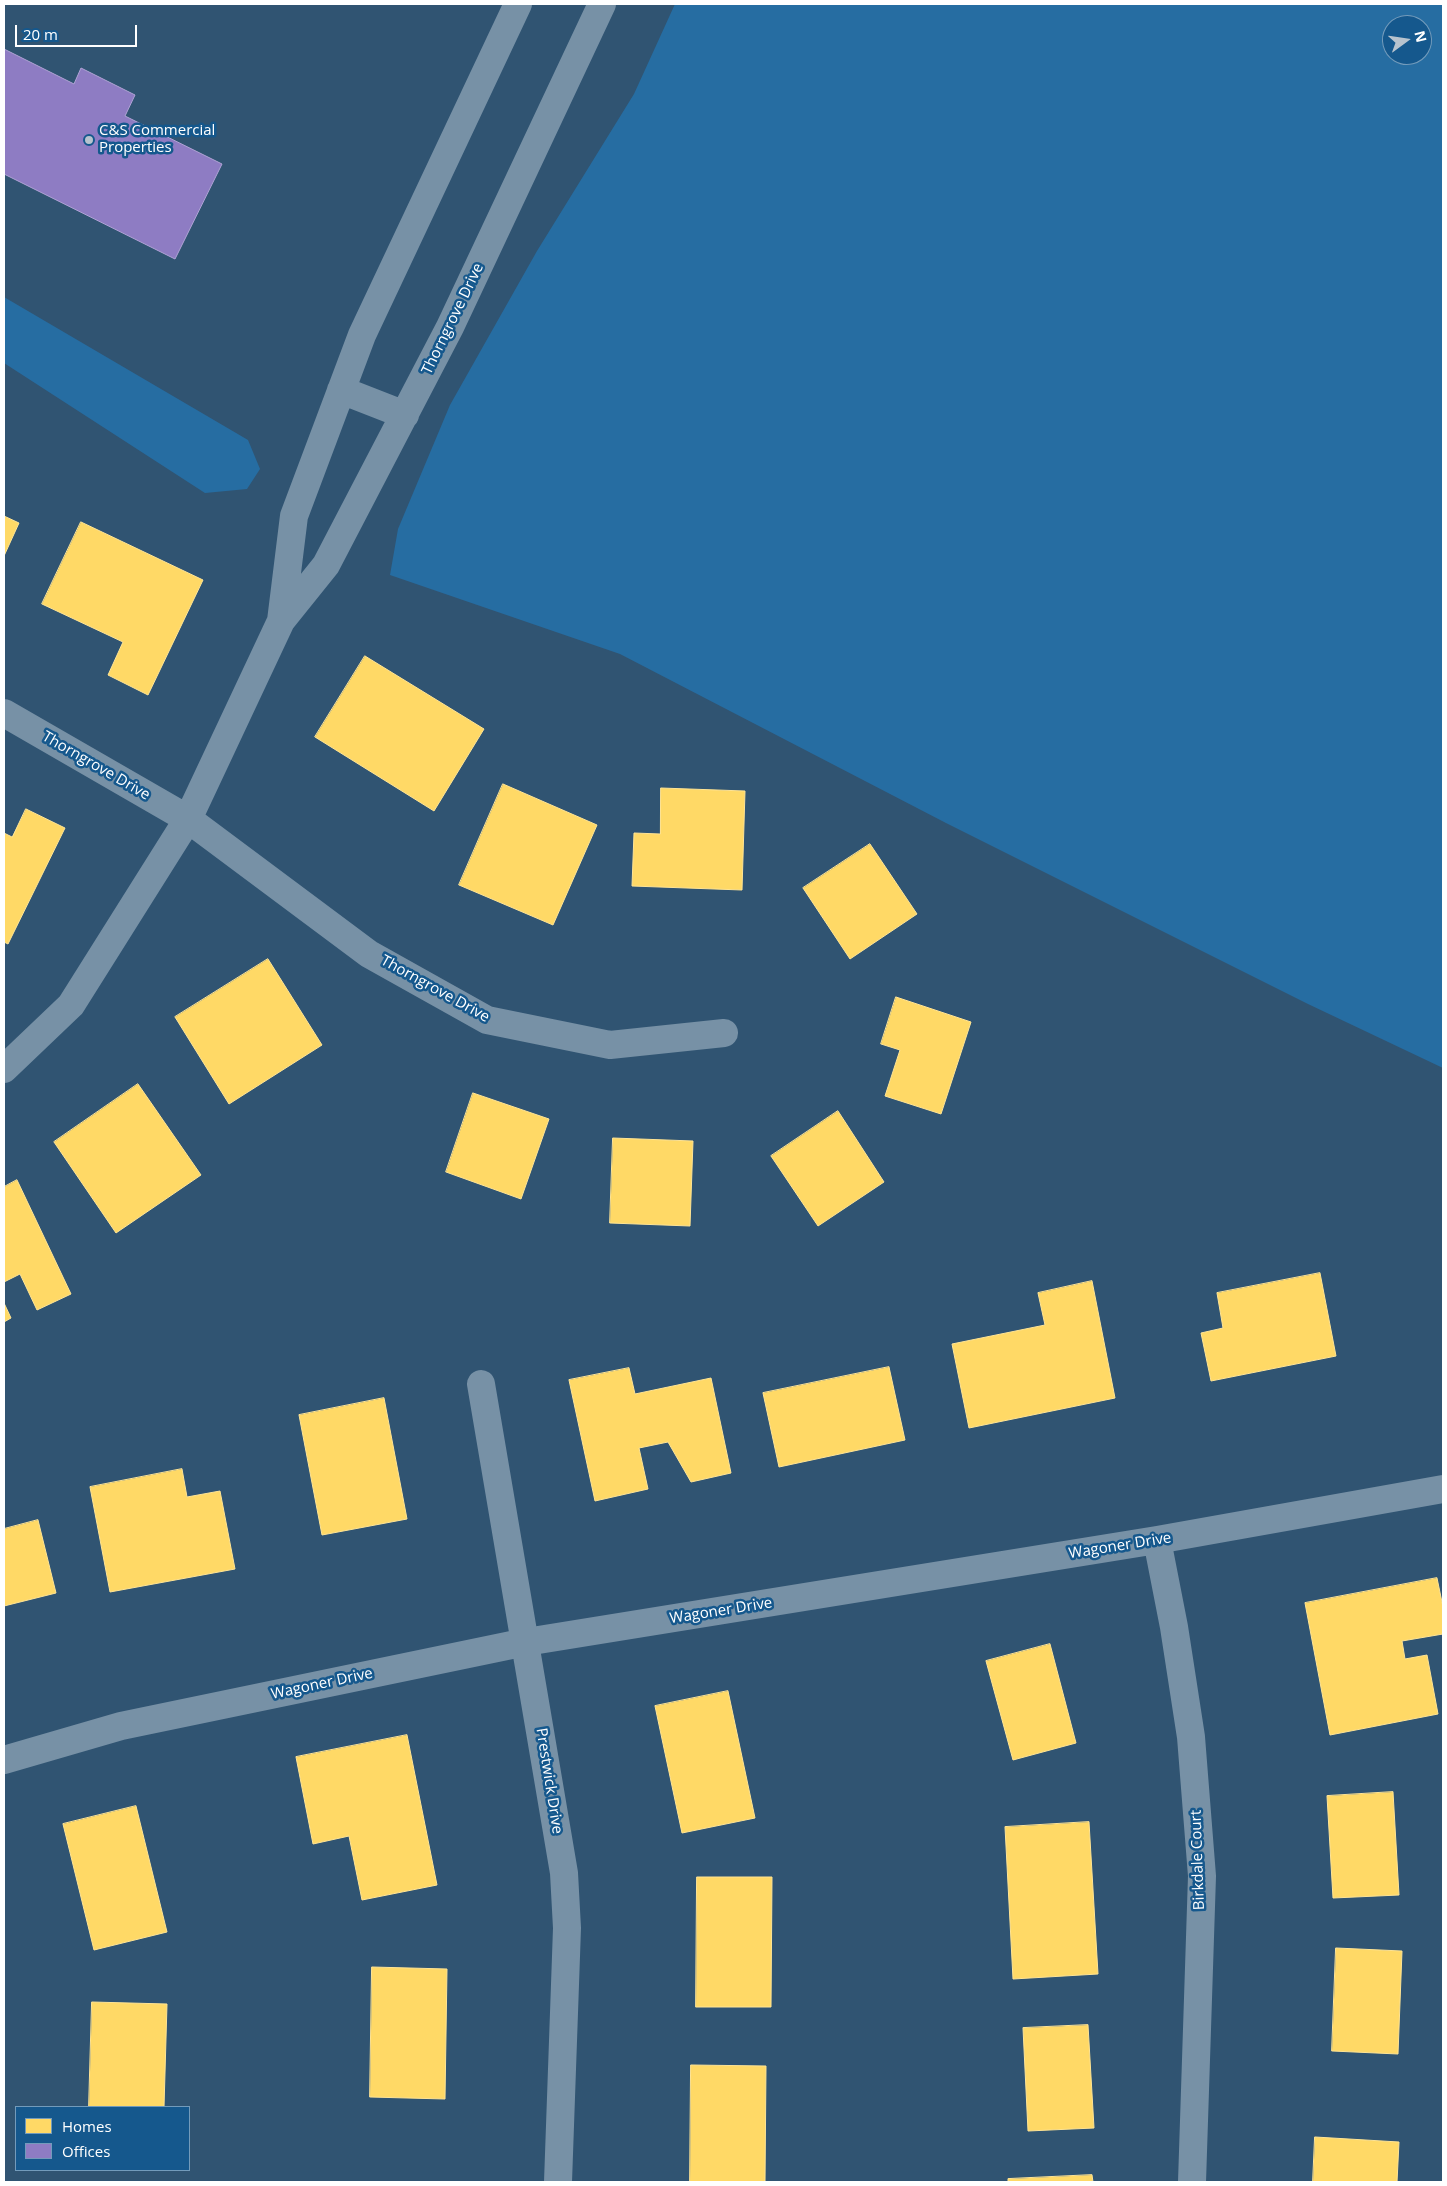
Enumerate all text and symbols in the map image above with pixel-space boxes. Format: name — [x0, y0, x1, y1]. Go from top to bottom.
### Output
scale bar — [18, 15, 140, 47]
north arrow — [1382, 15, 1432, 65]
text: 20 m — [23, 24, 58, 44]
text: N — [1410, 29, 1432, 44]
place label: C&S Commercial Properties — [99, 122, 215, 157]
marker: C&S Commercial Properties — [83, 134, 95, 146]
street label: Thorngrove Drive — [418, 260, 488, 378]
street label: Thorngrove Drive — [39, 728, 153, 804]
street label: Thorngrove Drive — [377, 952, 493, 1026]
street label: Wagoner Drive — [1067, 1529, 1173, 1563]
street label: Wagoner Drive — [668, 1594, 774, 1628]
street label: Wagoner Drive — [269, 1664, 375, 1704]
street label: Prestwick Drive — [532, 1727, 566, 1835]
street label: Birkdale Court — [1187, 1810, 1209, 1910]
legend — [15, 2106, 190, 2171]
text: Homes — [62, 2116, 112, 2136]
text: Offices — [62, 2141, 110, 2161]

